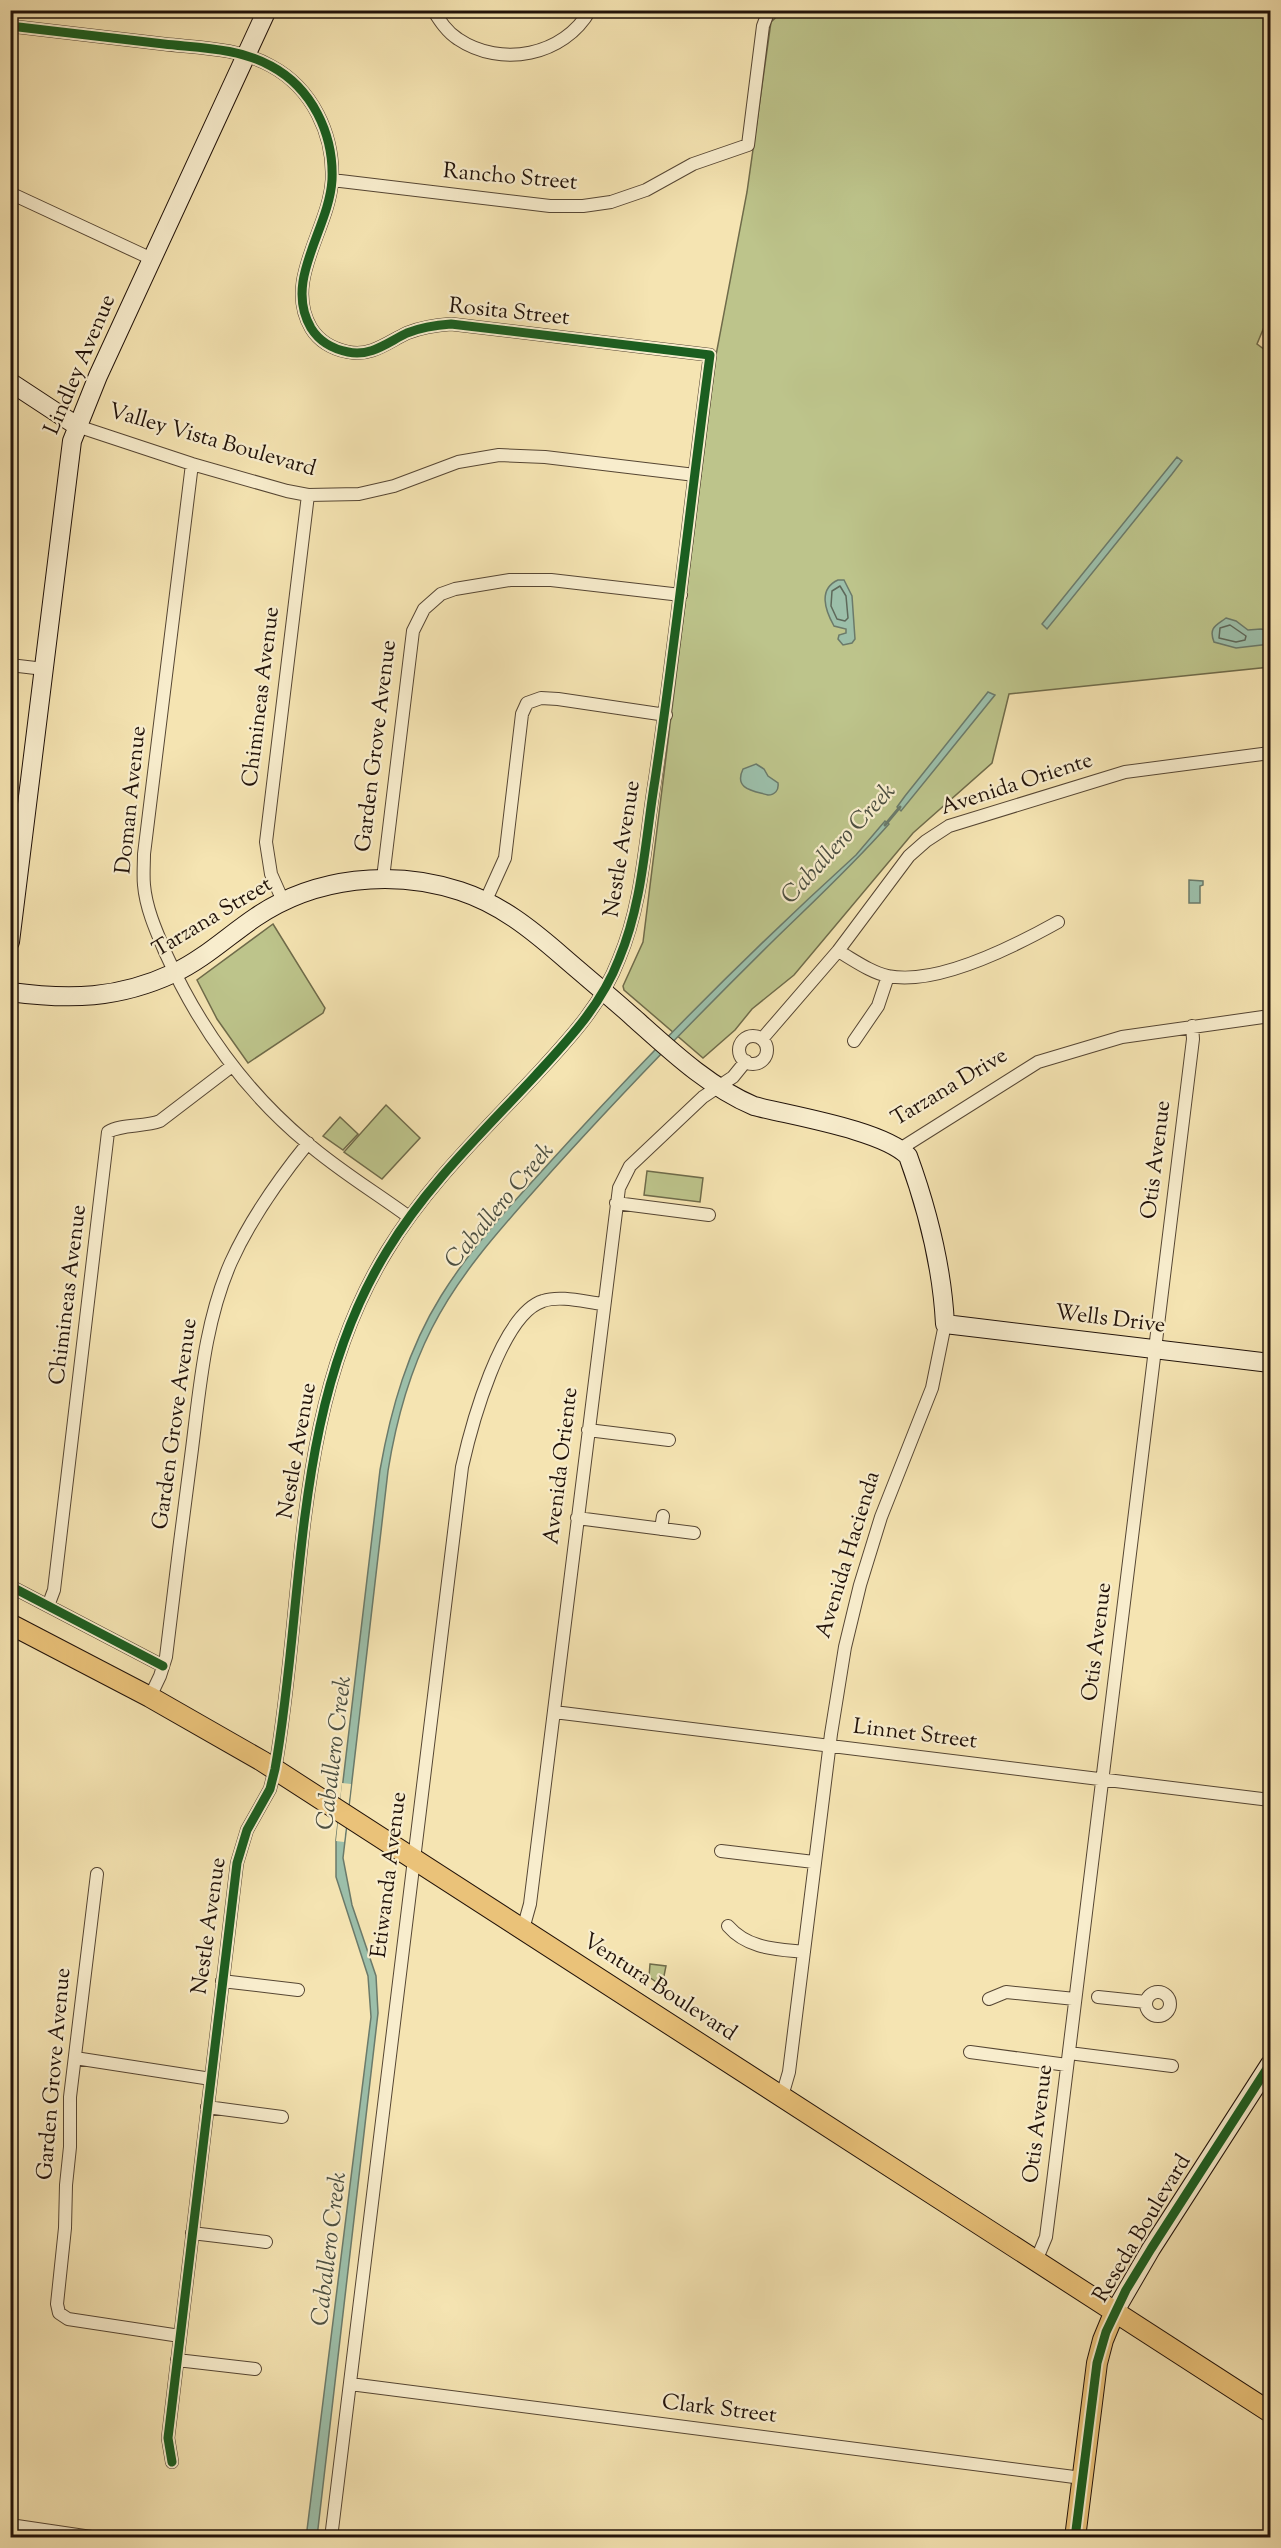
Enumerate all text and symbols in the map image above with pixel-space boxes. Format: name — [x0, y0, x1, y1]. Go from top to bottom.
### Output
street label: Rancho Street — [441, 156, 579, 200]
street label: Lindley Avenue — [37, 290, 125, 440]
street label: Rosita Street — [447, 291, 571, 335]
street label: Valley Vista Boulevard — [105, 396, 319, 486]
street label: Chimineas Avenue — [235, 605, 289, 789]
street label: Garden Grove Avenue — [348, 638, 406, 854]
street label: Doman Avenue — [108, 724, 156, 876]
street label: Avenida Oriente — [937, 745, 1097, 825]
water label: Caballero Creek — [774, 776, 904, 912]
street label: Nestle Avenue — [596, 778, 650, 920]
street label: Tarzana Street — [147, 869, 279, 966]
street label: Tarzana Drive — [886, 1041, 1014, 1135]
street label: Otis Avenue — [1134, 1099, 1180, 1221]
water label: Caballero Creek — [437, 1136, 563, 1276]
street label: Chimineas Avenue — [42, 1203, 96, 1387]
street label: Wells Drive — [1053, 1297, 1167, 1343]
street label: Garden Grove Avenue — [145, 1316, 207, 1532]
street label: Nestle Avenue — [270, 1380, 326, 1522]
street label: Avenida Oriente — [536, 1386, 588, 1546]
street label: Avenida Hacienda — [808, 1468, 890, 1642]
street label: Otis Avenue — [1075, 1581, 1121, 1703]
water label: Caballero Creek — [309, 1674, 361, 1832]
street label: Linnet Street — [851, 1712, 979, 1759]
street label: Etiwanda Avenue — [364, 1790, 416, 1960]
street label: Nestle Avenue — [185, 1855, 235, 1997]
street label: Ventura Boulevard — [575, 1926, 743, 2050]
street label: Garden Grove Avenue — [30, 1966, 80, 2182]
street label: Otis Avenue — [1016, 2063, 1062, 2185]
street label: Reseda Boulevard — [1086, 2149, 1200, 2309]
water label: Caballero Creek — [304, 2170, 356, 2328]
street label: Clark Street — [660, 2387, 779, 2433]

